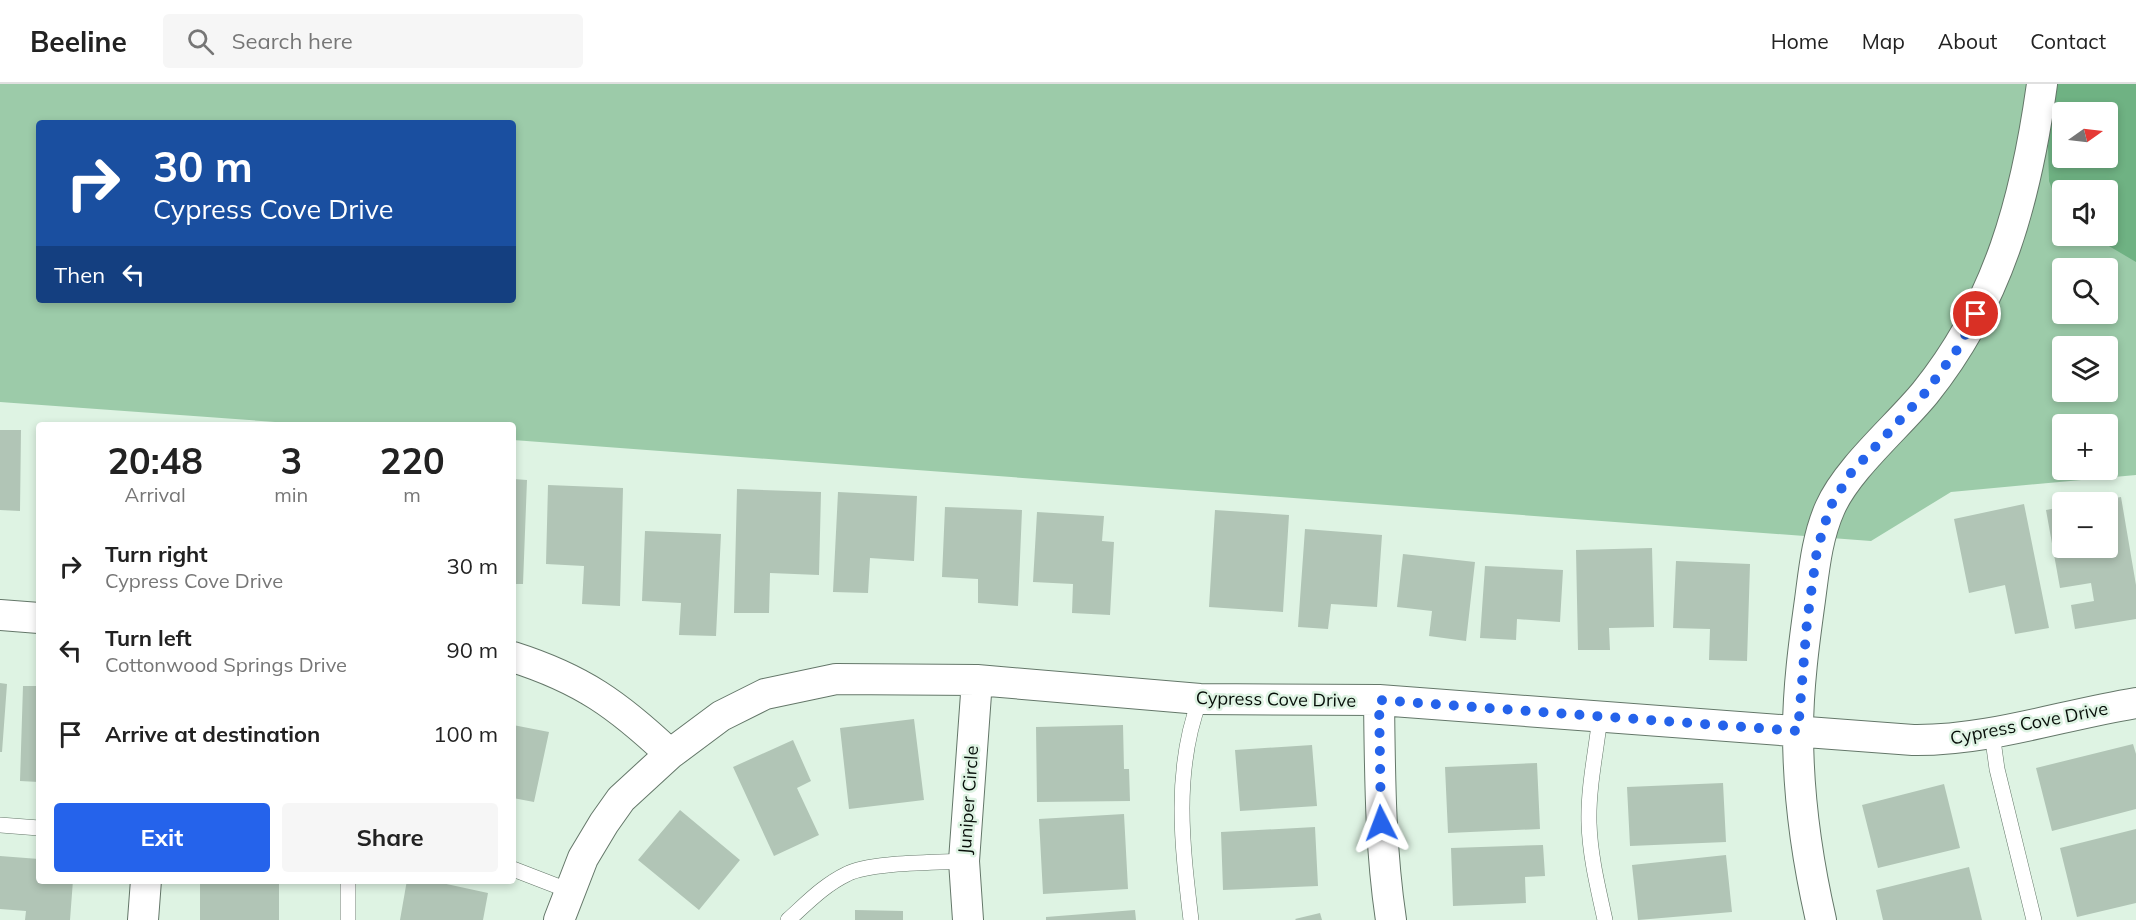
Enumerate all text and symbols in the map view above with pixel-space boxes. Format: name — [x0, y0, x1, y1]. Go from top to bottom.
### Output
search box — [163, 14, 583, 68]
text: Beeline — [30, 24, 127, 59]
icon: search — [184, 25, 217, 58]
text: Search here — [232, 27, 353, 55]
text: Home — [1771, 28, 1829, 54]
text: Map — [1862, 28, 1905, 54]
text: About — [1938, 28, 1997, 54]
text: Contact — [2030, 28, 2106, 54]
north arrow — [2052, 102, 2118, 168]
map controls — [2052, 102, 2118, 558]
text: 30 m — [153, 140, 253, 193]
icon: right — [54, 144, 132, 222]
button: sound — [2052, 180, 2118, 246]
text: Cypress Cove Drive — [153, 192, 393, 226]
icon: left — [117, 258, 150, 291]
button: search — [2052, 258, 2118, 324]
text: Then — [54, 261, 105, 289]
pin — [1950, 288, 2001, 339]
icon: arrive — [1959, 297, 1992, 330]
button: layers — [2052, 336, 2118, 402]
button: + — [2052, 414, 2118, 480]
text: 20:48 — [107, 438, 203, 483]
text: 3 — [280, 438, 302, 483]
text: 220 — [380, 438, 445, 483]
text: Arrival — [125, 482, 186, 507]
text: min — [274, 482, 308, 507]
text: m — [403, 482, 421, 507]
button: − — [2052, 492, 2118, 558]
text: Turn right — [105, 540, 208, 568]
icon: right — [54, 550, 87, 583]
text: 30 m — [447, 552, 498, 580]
text: Cypress Cove Drive — [105, 568, 283, 593]
text: Turn left — [105, 624, 192, 652]
icon: left — [54, 634, 87, 667]
text: 90 m — [447, 636, 498, 664]
text: Cottonwood Springs Drive — [105, 652, 347, 677]
street label: Cypress Cove Drive — [1196, 686, 1356, 712]
street label: Cypress Cove Drive — [1948, 696, 2110, 750]
icon: arrive — [54, 718, 87, 751]
text: Arrive at destination — [105, 720, 320, 748]
text: 100 m — [433, 720, 498, 748]
street label: Juniper Circle — [953, 745, 983, 855]
position arrow — [1349, 791, 1413, 855]
button: Exit — [54, 803, 270, 872]
button: Share — [282, 803, 498, 872]

